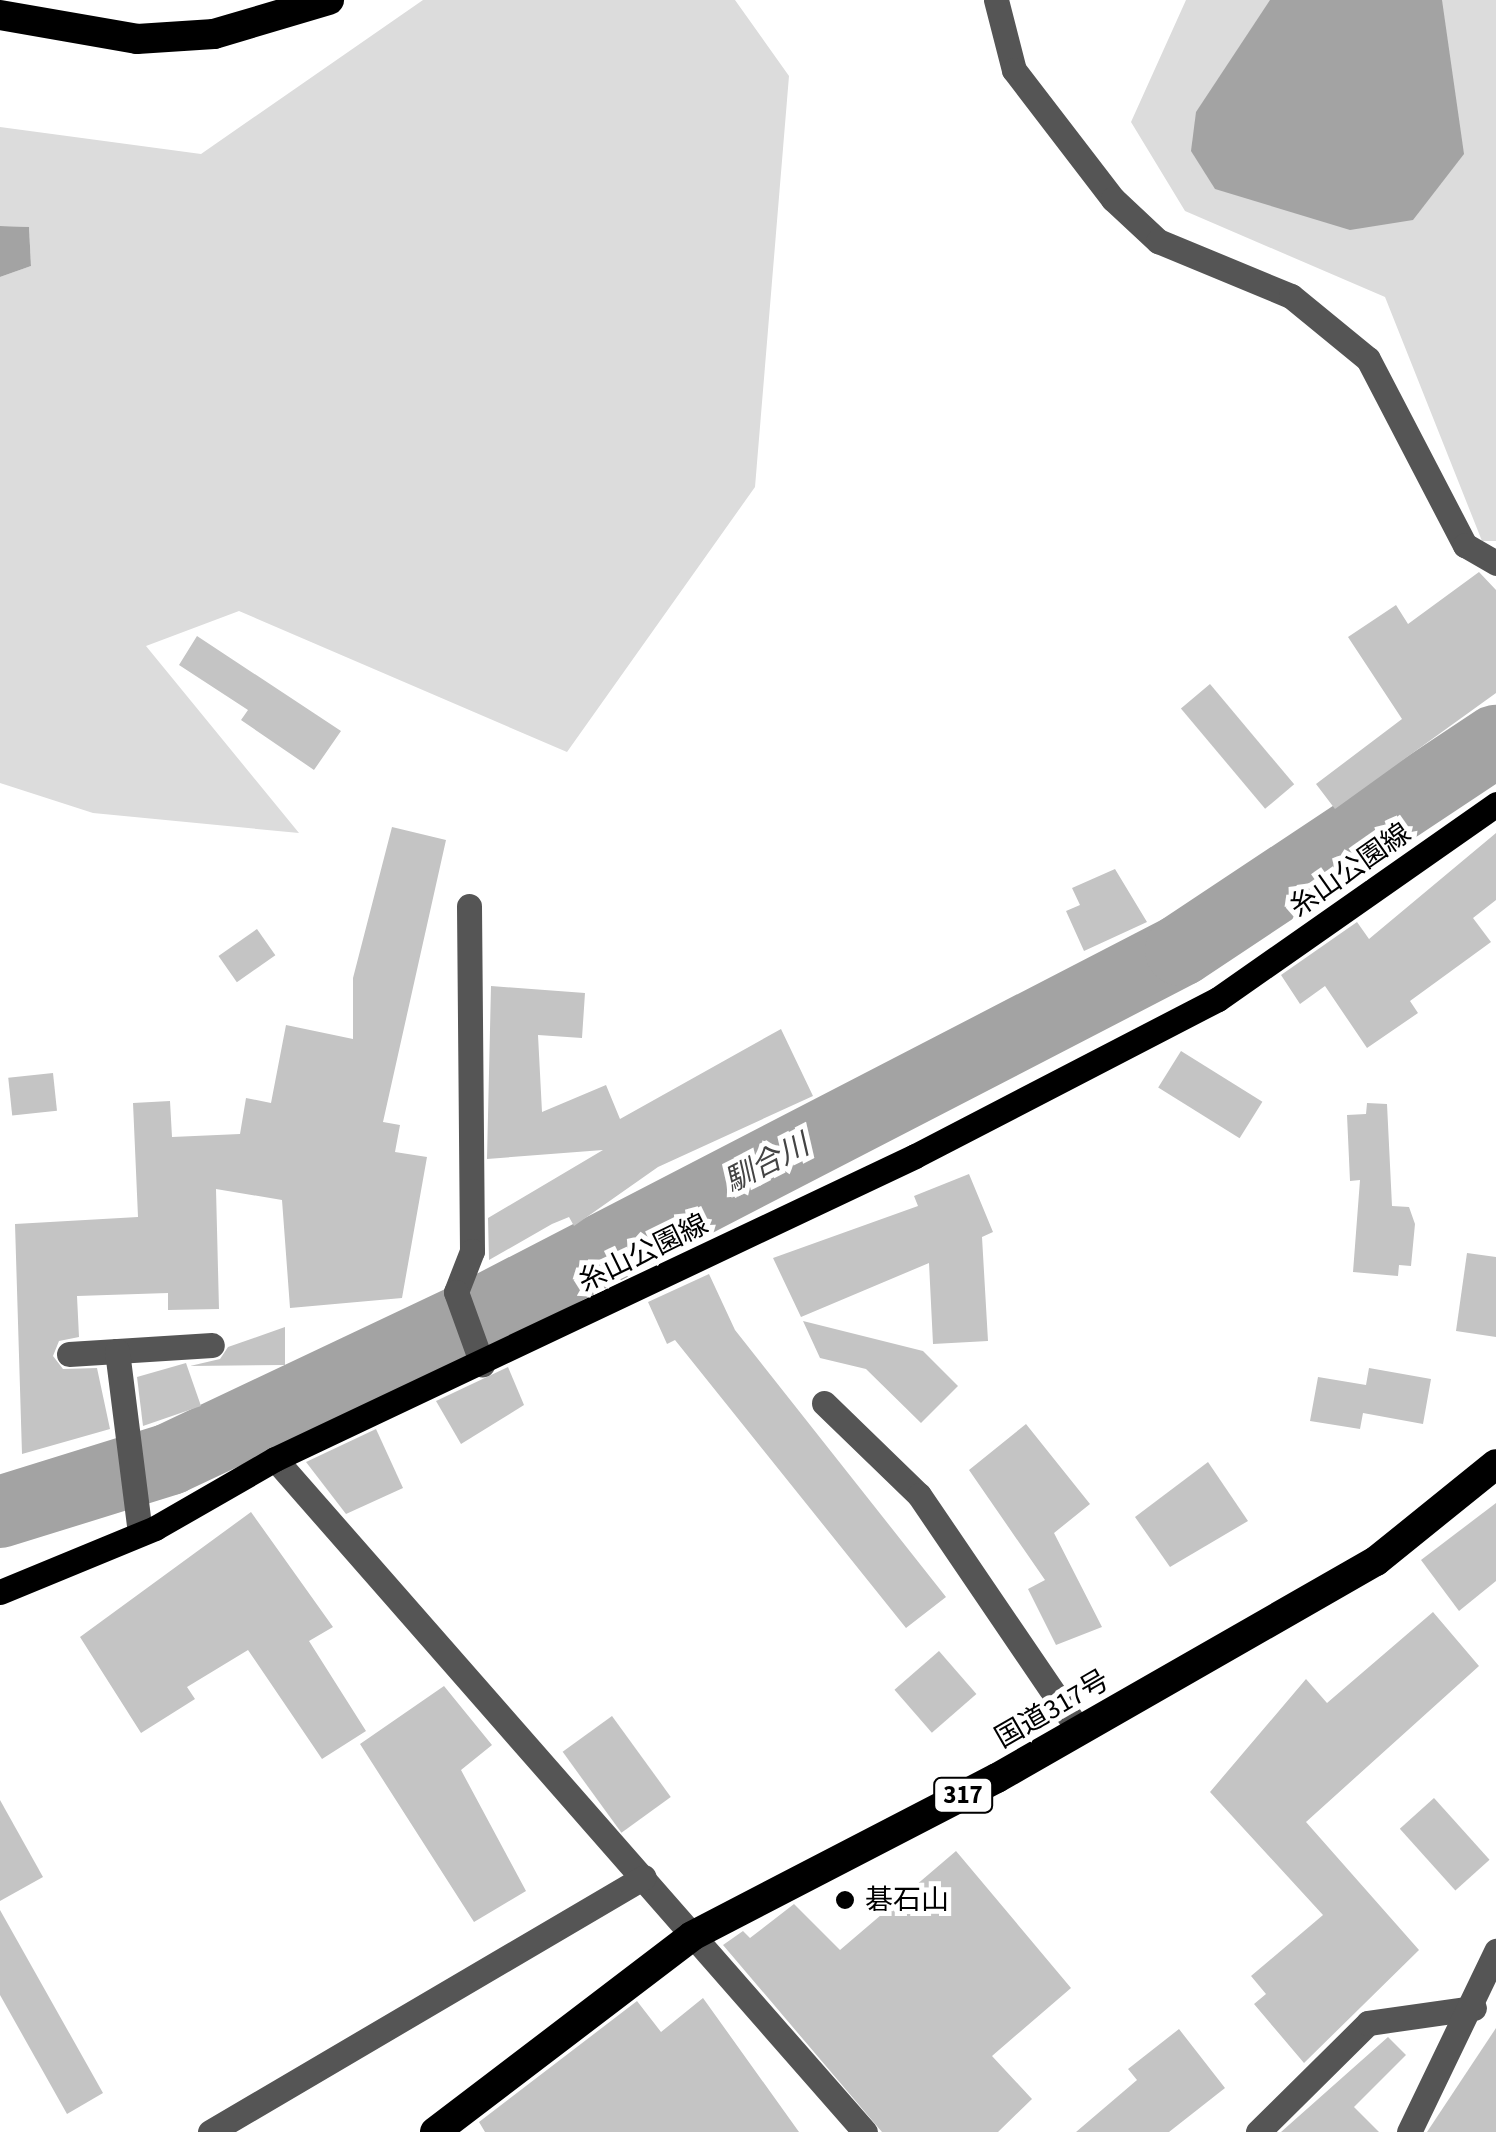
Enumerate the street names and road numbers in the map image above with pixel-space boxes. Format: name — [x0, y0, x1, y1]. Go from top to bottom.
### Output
street label: 糸山公園線 — [1283, 816, 1417, 924]
street label: 糸山公園線 — [573, 1207, 713, 1299]
street label: 国道317号 — [989, 1663, 1115, 1755]
road number: 317 — [933, 1775, 993, 1815]

